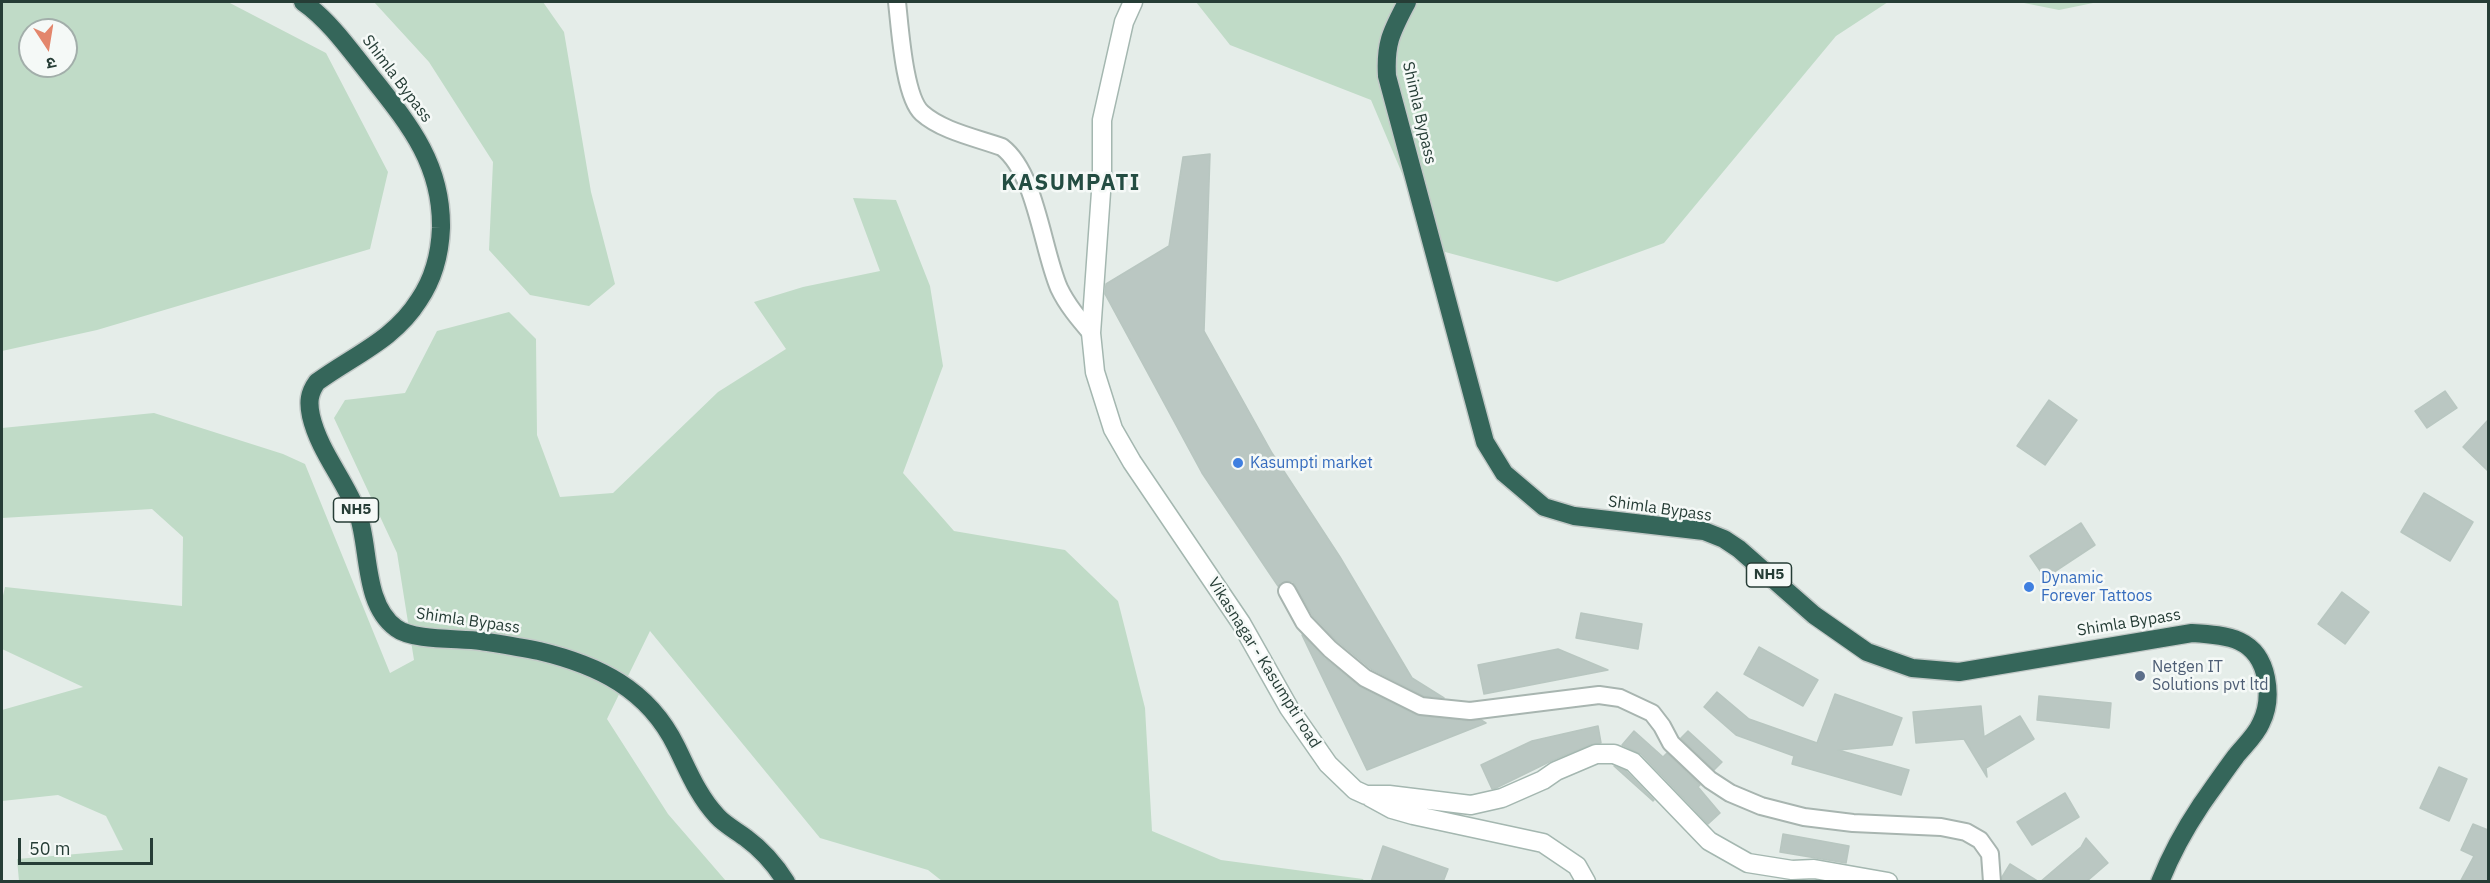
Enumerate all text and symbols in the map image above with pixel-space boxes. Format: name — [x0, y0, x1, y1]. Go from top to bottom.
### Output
north arrow — [18, 18, 78, 78]
street label: Shimla Bypass — [358, 31, 436, 127]
text: उ — [45, 53, 58, 74]
street label: Shimla Bypass — [1398, 60, 1440, 166]
district label: KASUMPATI — [1001, 171, 1141, 197]
place label: Kasumpti market — [1250, 453, 1373, 473]
marker: Kasumpti market — [1231, 456, 1245, 470]
street label: Shimla Bypass — [1607, 492, 1713, 526]
road number: NH5 — [334, 498, 378, 522]
road number: NH5 — [1746, 563, 1792, 587]
place label: Dynamic Forever Tattoos — [2041, 568, 2152, 606]
street label: Vikasnagar - Kasumpti road — [1204, 574, 1324, 752]
marker: Dynamic Forever Tattoos — [2022, 580, 2036, 594]
street label: Shimla Bypass — [415, 604, 521, 638]
street label: Shimla Bypass — [2076, 605, 2182, 641]
place label: Netgen IT Solutions pvt ltd — [2152, 657, 2268, 695]
marker: Netgen IT Solutions pvt ltd — [2133, 669, 2147, 683]
scale bar — [21, 826, 156, 864]
text: 50 m — [29, 837, 71, 860]

